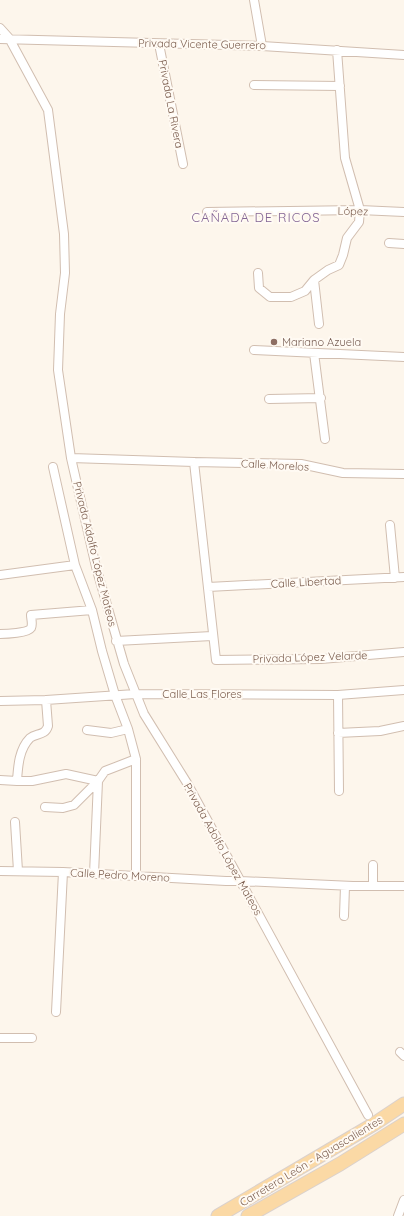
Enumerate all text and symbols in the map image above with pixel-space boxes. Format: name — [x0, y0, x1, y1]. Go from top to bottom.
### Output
street label: Privada Vicente Guerrero — [138, 36, 266, 52]
street label: Privada La Rivera — [156, 59, 186, 149]
street label: López — [338, 204, 368, 218]
district label: CAÑADA DE RICOS — [191, 209, 321, 225]
place label: Mariano Azuela — [282, 335, 361, 349]
marker: Mariano Azuela — [269, 337, 279, 347]
street label: Calle Morelos — [241, 456, 309, 474]
street label: Privada Adolfo López Mateos — [70, 480, 120, 628]
street label: Calle Libertad — [270, 573, 342, 591]
street label: Privada López Velarde — [252, 648, 368, 666]
street label: Calle Las Flores — [162, 687, 242, 701]
street label: Privada Adolfo López Mateos — [181, 780, 265, 918]
street label: Calle Pedro Moreno — [70, 865, 171, 885]
street label: Carretera León - Aguascalientes — [237, 1113, 385, 1209]

